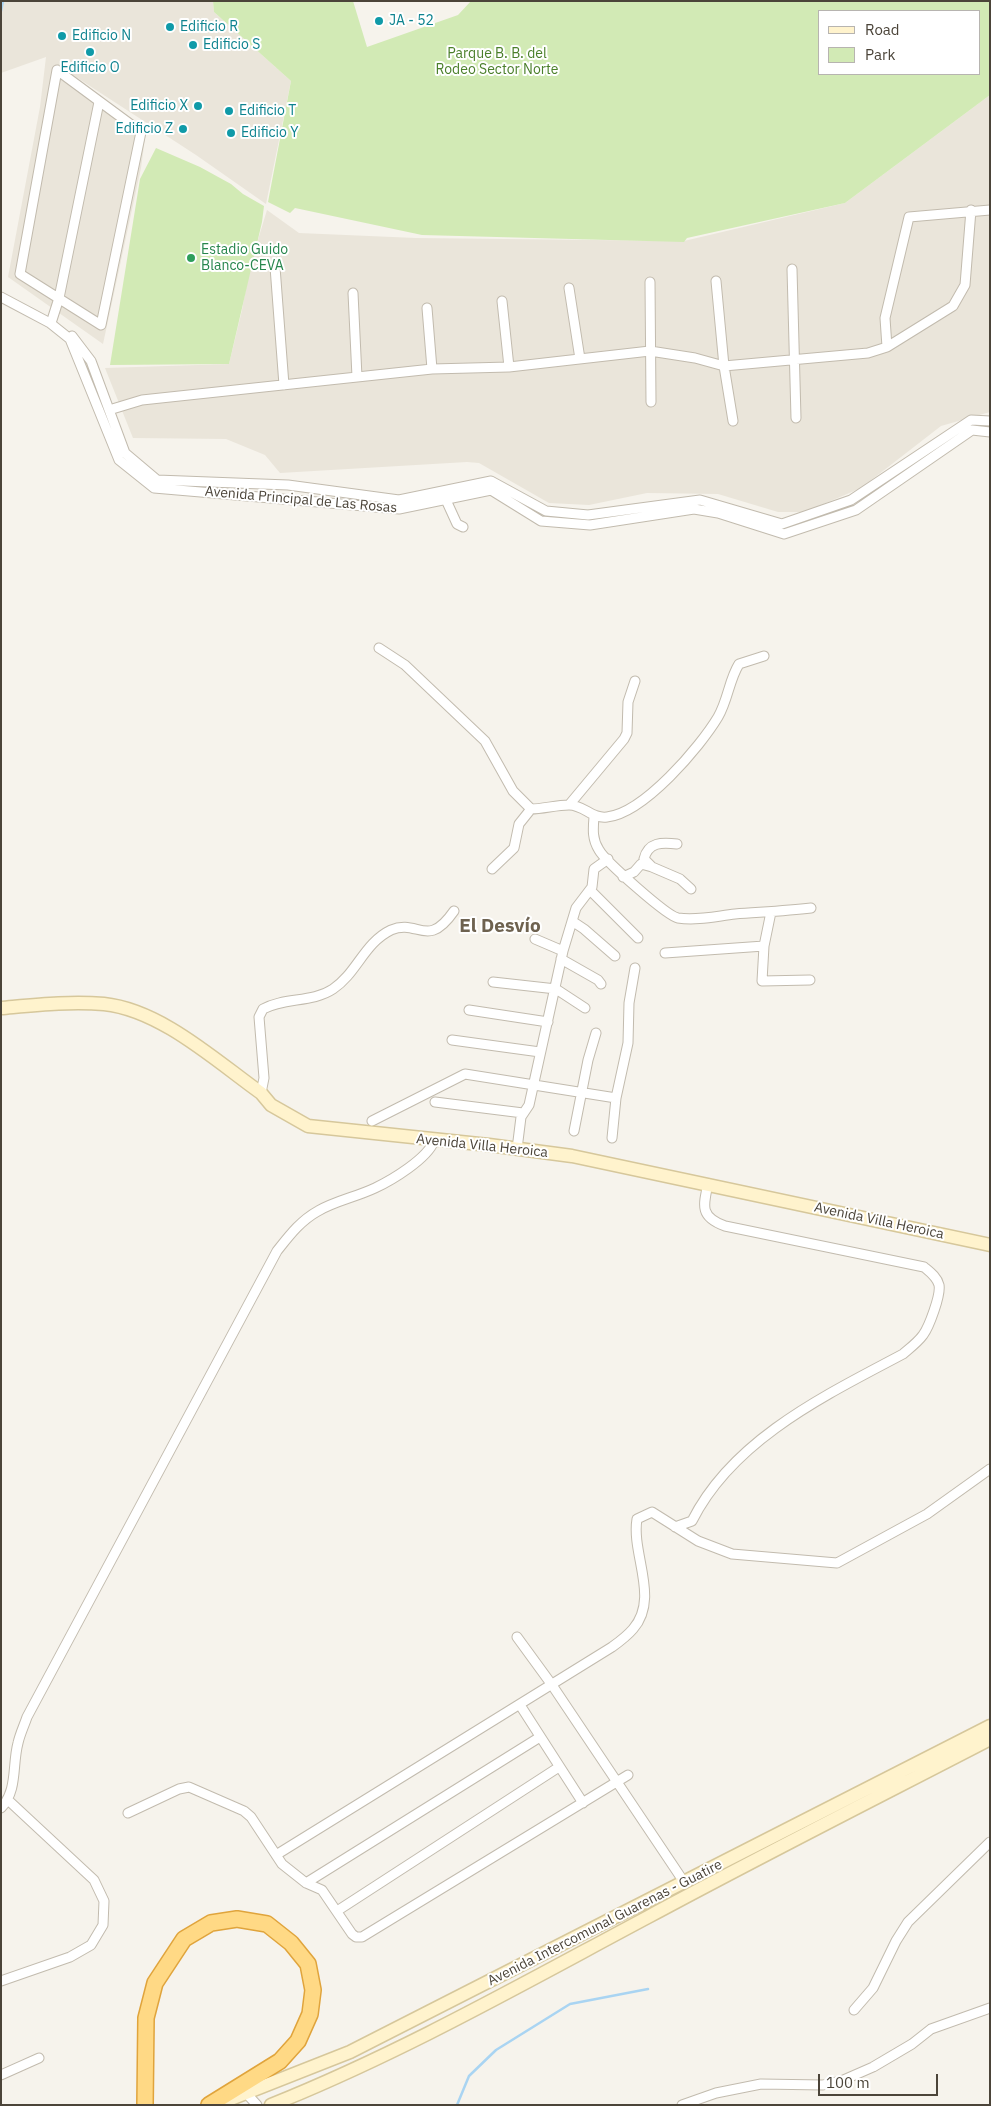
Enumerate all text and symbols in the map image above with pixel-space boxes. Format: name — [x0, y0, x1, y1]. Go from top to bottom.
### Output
legend — [818, 10, 981, 75]
place label: JA - 52 — [389, 13, 434, 29]
marker: JA - 52 — [373, 15, 385, 27]
place label: Edificio R — [180, 19, 238, 35]
text: Road — [865, 20, 900, 39]
marker: Edificio R — [164, 21, 176, 33]
place label: Edificio N — [72, 28, 131, 44]
marker: Edificio N — [56, 30, 68, 42]
place label: Edificio S — [203, 37, 260, 53]
marker: Edificio S — [187, 39, 199, 51]
text: Park — [865, 45, 895, 64]
marker: Edificio O — [84, 46, 96, 58]
park label: Parque B. B. del Rodeo Sector Norte — [435, 46, 559, 78]
place label: Edificio O — [60, 60, 120, 76]
place label: Edificio X — [130, 98, 188, 114]
marker: Edificio X — [192, 100, 204, 112]
place label: Edificio T — [239, 103, 296, 119]
marker: Edificio T — [223, 105, 235, 117]
place label: Edificio Z — [116, 121, 173, 137]
marker: Edificio Z — [177, 123, 189, 135]
place label: Edificio Y — [241, 125, 299, 141]
marker: Edificio Y — [225, 127, 237, 139]
place label: Estadio Guido Blanco-CEVA — [201, 242, 288, 274]
marker: Estadio Guido Blanco-CEVA — [185, 252, 197, 264]
street label: Avenida Principal de Las Rosas — [204, 483, 398, 517]
district label: El Desvío — [459, 916, 541, 938]
street label: Avenida Villa Heroica — [415, 1131, 549, 1161]
street label: Avenida Villa Heroica — [813, 1199, 945, 1243]
street label: Avenida Intercomunal Guarenas - Guatire — [485, 1856, 725, 1990]
scale bar — [821, 2064, 941, 2096]
text: 100 m — [826, 2073, 870, 2092]

